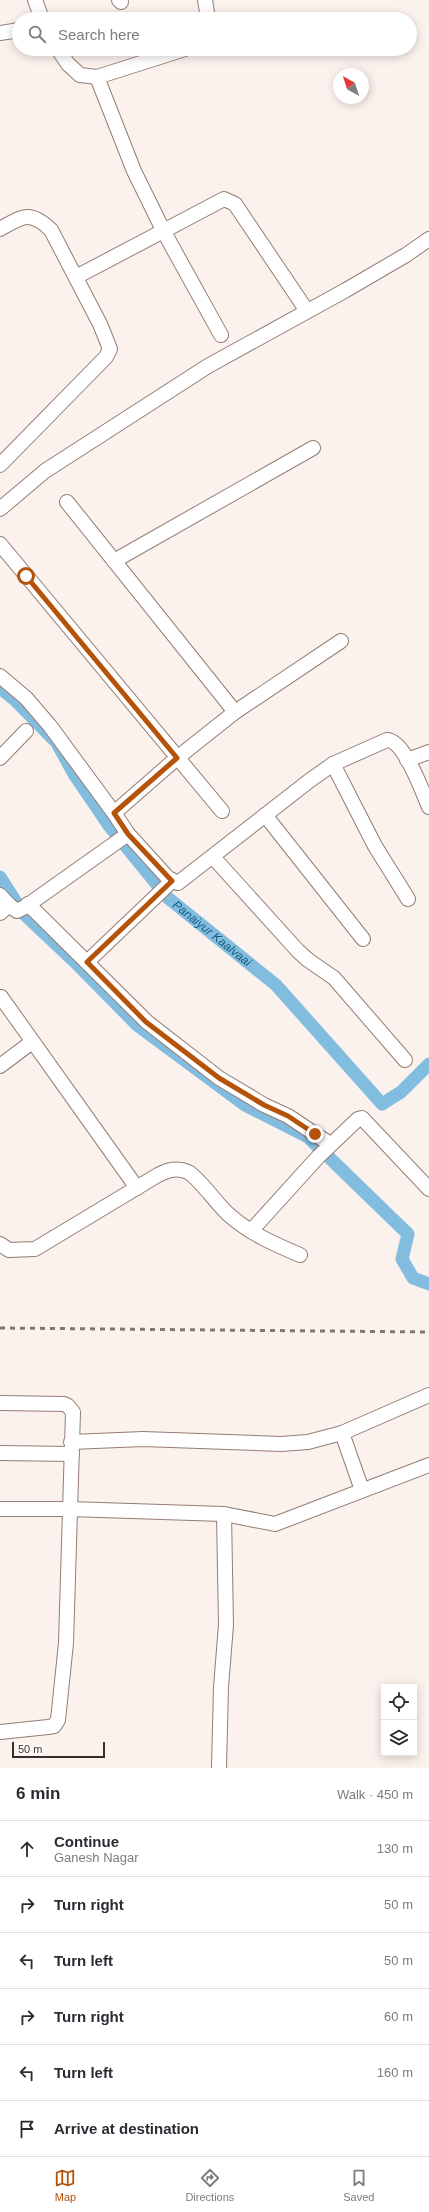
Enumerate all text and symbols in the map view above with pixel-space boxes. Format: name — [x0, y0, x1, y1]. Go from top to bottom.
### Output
search box — [12, 12, 417, 56]
icon: search — [26, 23, 48, 45]
text: Search here — [58, 26, 140, 43]
north arrow — [333, 68, 369, 104]
route start — [17, 567, 35, 585]
water label: Panaiyur Kaalvaai — [170, 898, 254, 970]
route end — [306, 1125, 324, 1143]
map controls — [381, 1684, 417, 1756]
button: locate — [381, 1684, 417, 1720]
button: layers — [381, 1720, 417, 1756]
scale bar — [12, 1740, 105, 1759]
text: 50 m — [18, 1743, 42, 1755]
text: 6 min — [16, 1784, 60, 1803]
text: Walk · 450 m — [337, 1787, 413, 1802]
text: Continue — [54, 1833, 119, 1850]
icon: ahead — [16, 1838, 38, 1860]
text: 130 m — [377, 1841, 413, 1856]
text: Ganesh Nagar — [54, 1850, 139, 1865]
icon: right — [16, 1894, 38, 1916]
text: Turn right — [54, 1896, 124, 1913]
text: 50 m — [384, 1897, 413, 1912]
icon: left — [16, 1950, 38, 1972]
text: Turn left — [54, 1952, 113, 1969]
text: 50 m — [384, 1953, 413, 1968]
icon: right — [16, 2006, 38, 2028]
text: Turn right — [54, 2008, 124, 2025]
text: 60 m — [384, 2009, 413, 2024]
icon: left — [16, 2062, 38, 2084]
text: Turn left — [54, 2064, 113, 2081]
text: 160 m — [377, 2065, 413, 2080]
icon: arrive — [16, 2118, 38, 2140]
text: Arrive at destination — [54, 2120, 199, 2137]
tab: Map — [54, 2167, 76, 2203]
tab: Directions — [185, 2167, 234, 2203]
tab: Saved — [343, 2167, 374, 2203]

